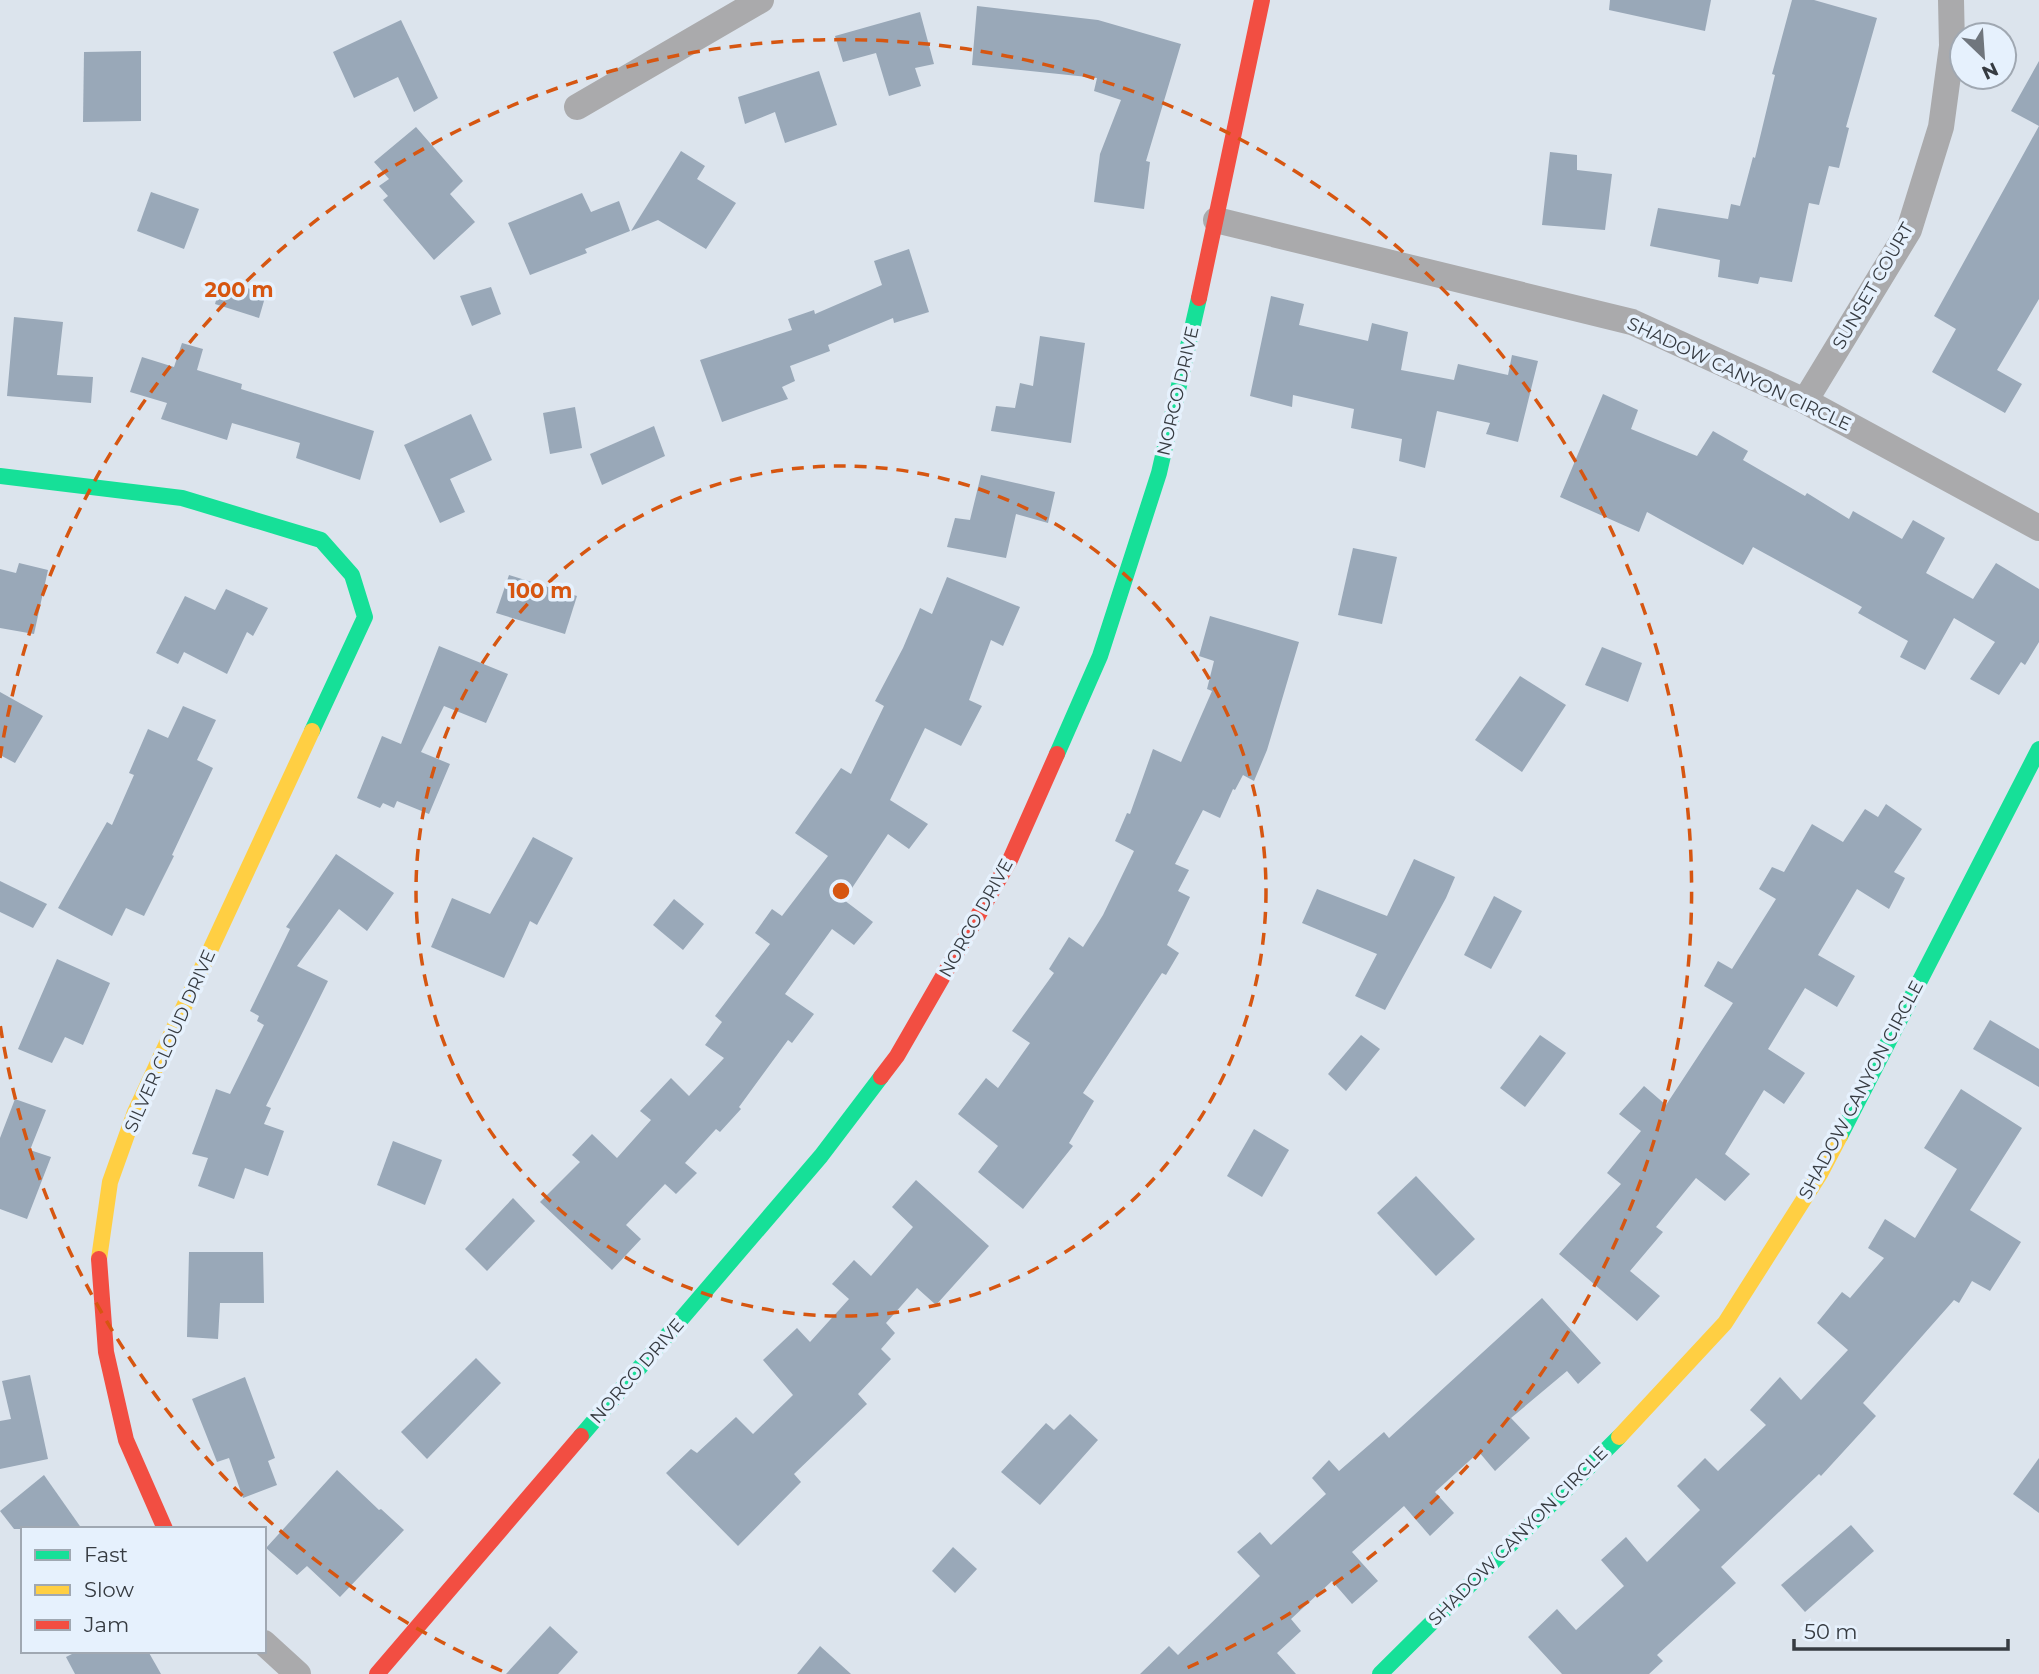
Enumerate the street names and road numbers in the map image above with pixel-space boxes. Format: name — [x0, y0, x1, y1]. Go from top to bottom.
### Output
street label: SUNSET COURT — [1828, 218, 1919, 353]
street label: SHADOW CANYON CIRCLE — [1624, 312, 1854, 436]
street label: NORCO DRIVE — [1152, 324, 1204, 458]
street label: NORCO DRIVE — [934, 855, 1018, 981]
street label: SILVER CLOUD DRIVE — [120, 946, 220, 1136]
street label: SHADOW CANYON CIRCLE — [1794, 977, 1928, 1203]
street label: NORCO DRIVE — [585, 1314, 689, 1428]
street label: SHADOW CANYON CIRCLE — [1424, 1442, 1612, 1630]

